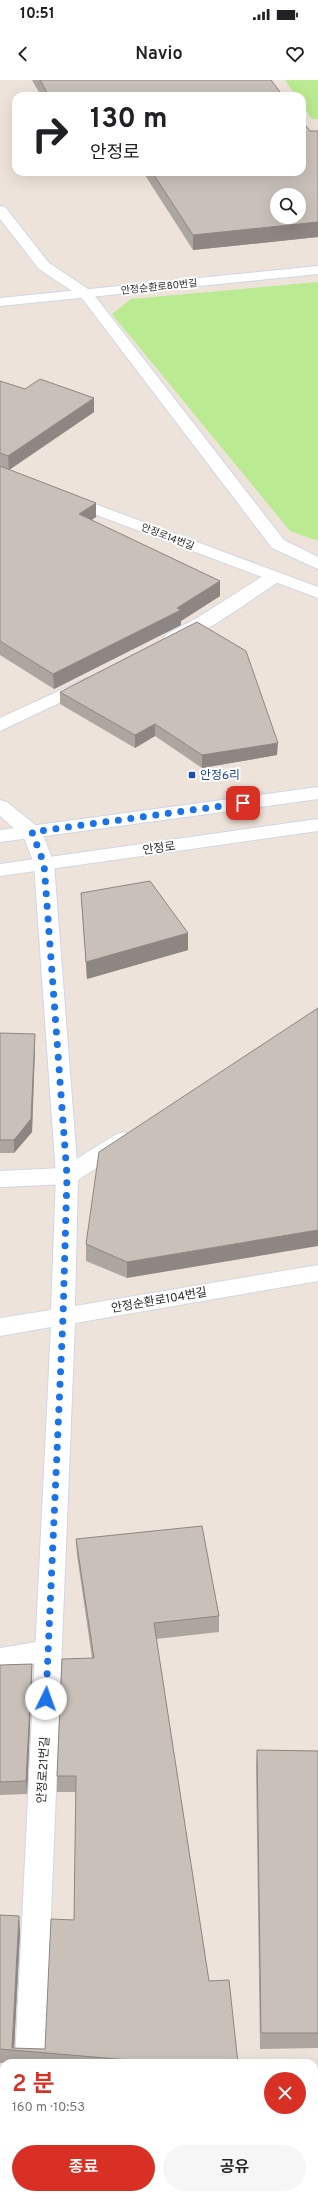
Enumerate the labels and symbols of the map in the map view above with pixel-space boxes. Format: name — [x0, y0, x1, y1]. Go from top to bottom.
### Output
street label: 안정순환로80번길 — [120, 277, 198, 298]
street label: 안정로14번길 — [139, 521, 196, 553]
place label: 안정6리 — [200, 768, 240, 784]
marker: 안정6리 — [187, 770, 197, 780]
pin — [226, 786, 260, 820]
street label: 안정로 — [142, 839, 177, 859]
street label: 안정순환로104번길 — [110, 1285, 208, 1317]
position arrow — [25, 1678, 67, 1720]
street label: 안정로21번길 — [34, 1736, 54, 1804]

